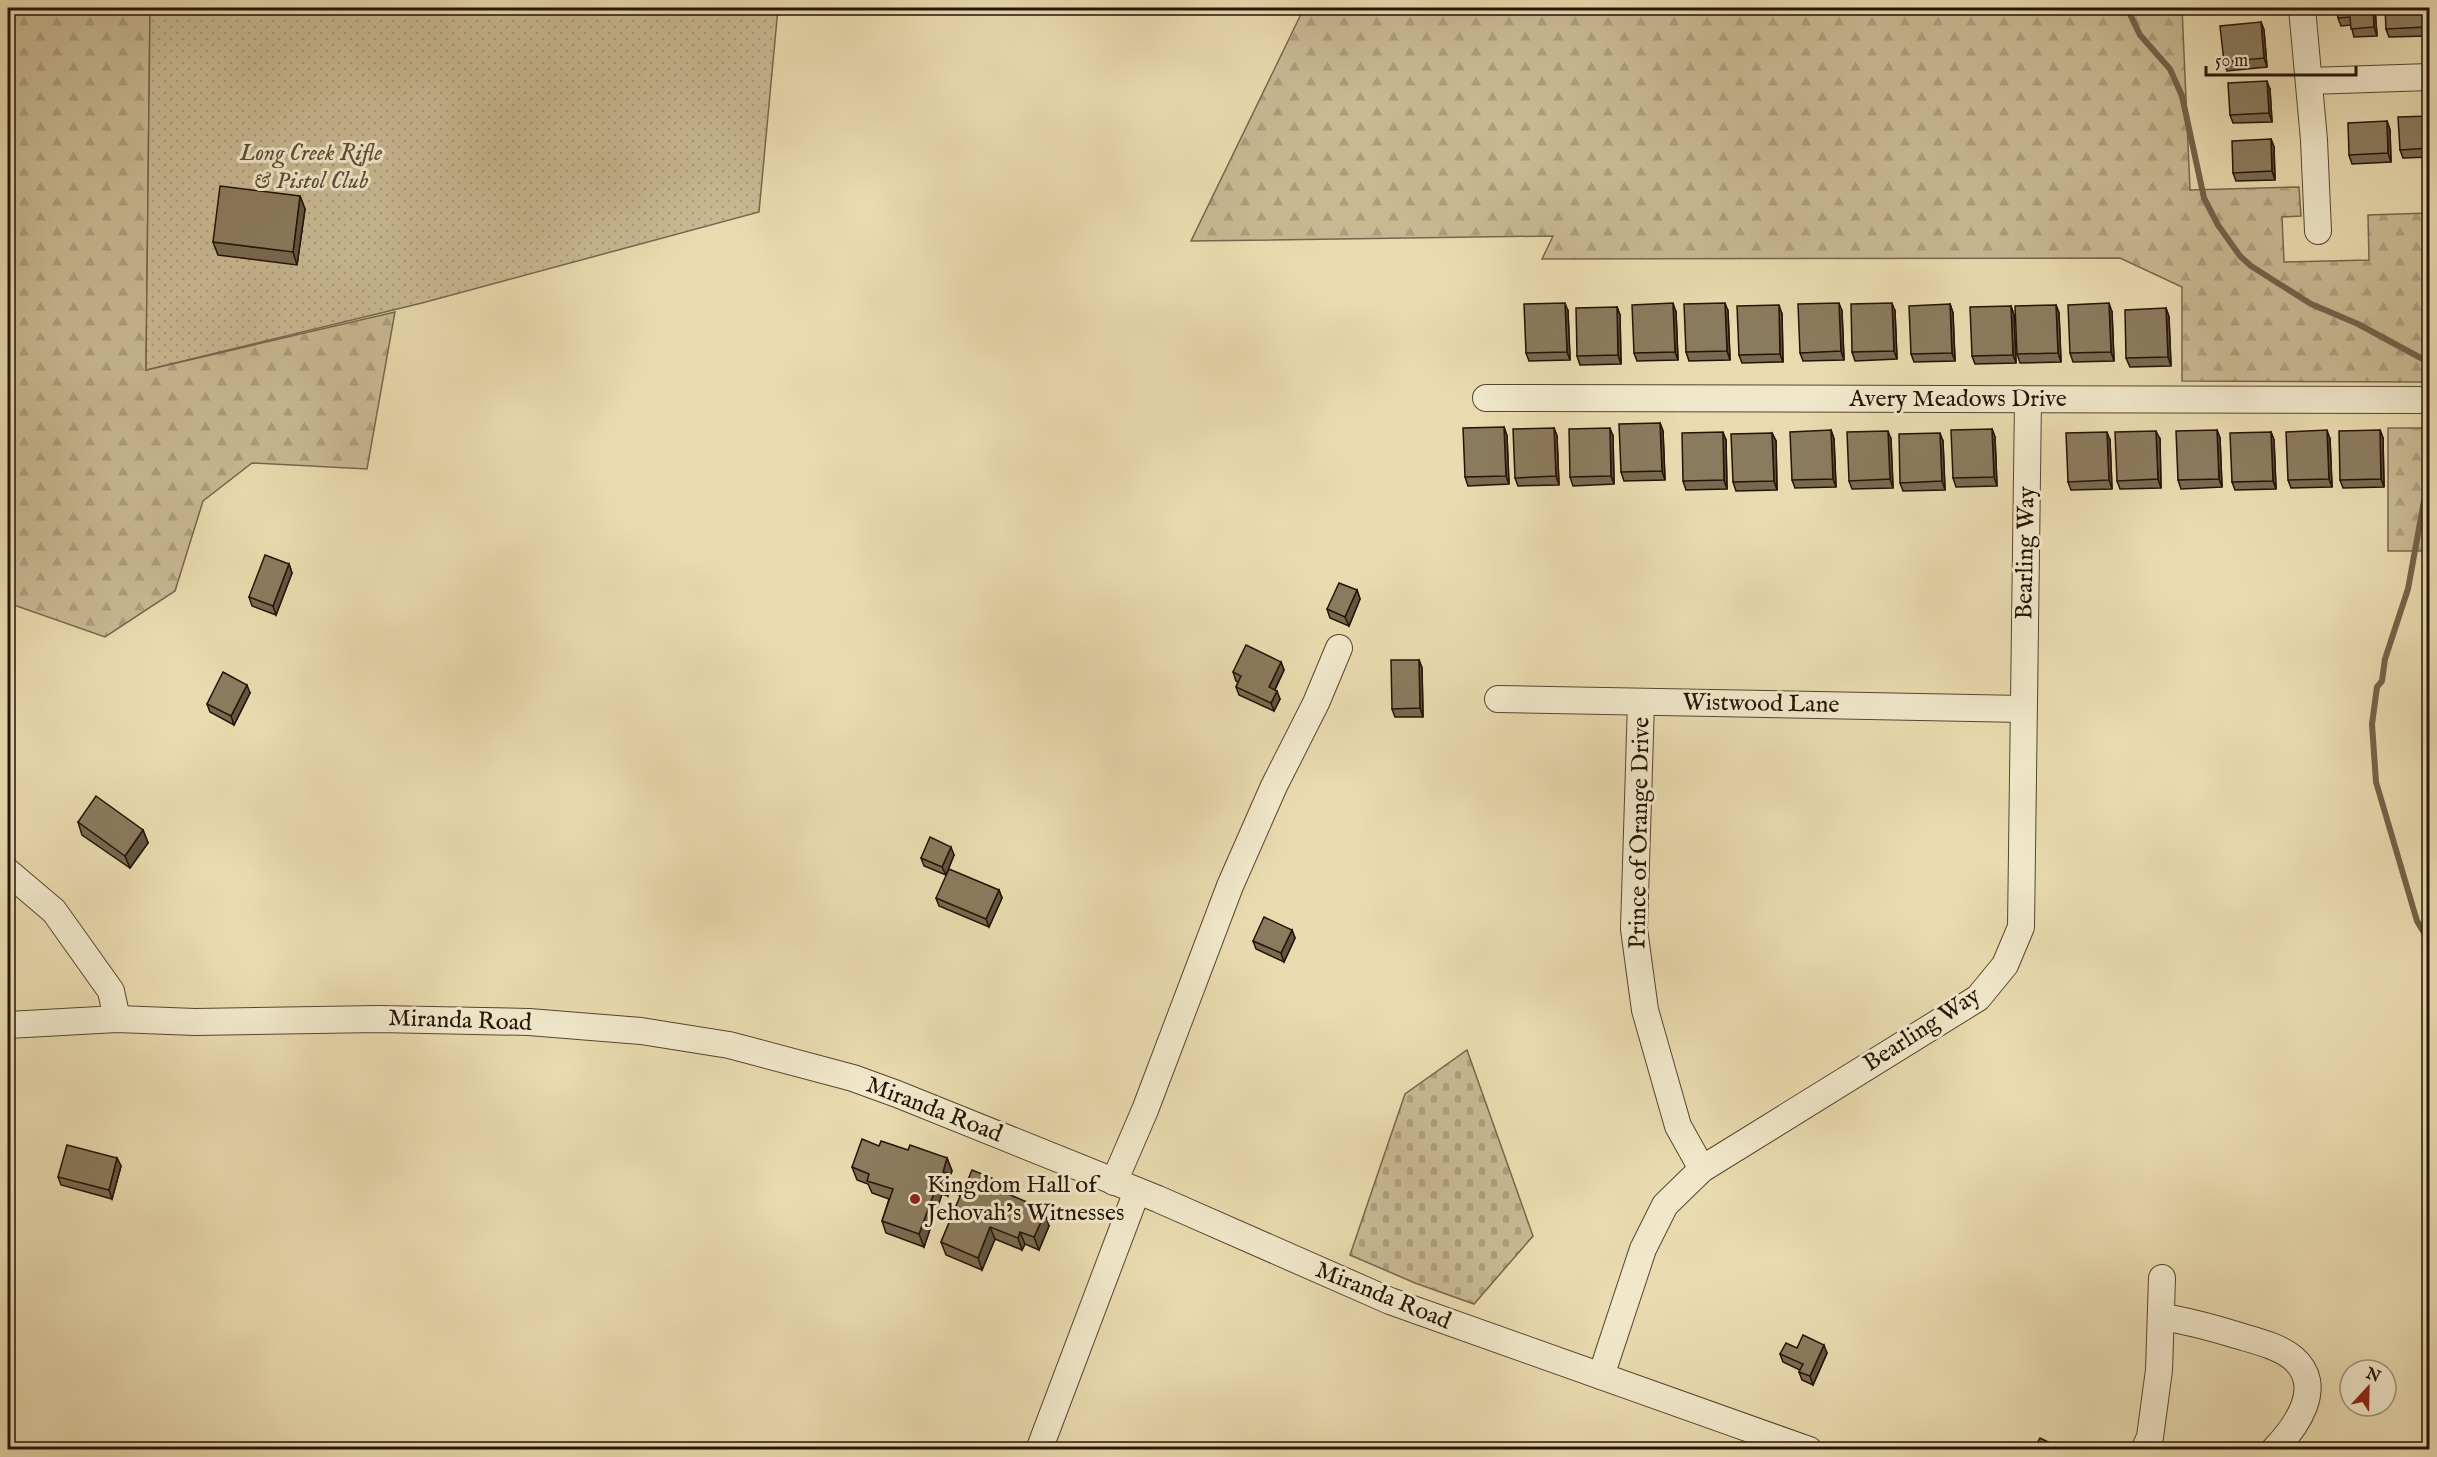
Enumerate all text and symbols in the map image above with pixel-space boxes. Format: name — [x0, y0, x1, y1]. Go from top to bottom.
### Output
scale bar — [2206, 39, 2356, 77]
text: 50 m — [2215, 50, 2248, 73]
park label: Long Creek Rifle & Pistol Club — [239, 138, 382, 197]
street label: Avery Meadows Drive — [1848, 384, 2067, 415]
street label: Bearling Way — [2009, 486, 2043, 620]
street label: Wistwood Lane — [1682, 687, 1840, 721]
street label: Prince of Orange Drive — [1622, 717, 1658, 949]
street label: Bearling Way — [1858, 981, 1987, 1079]
street label: Miranda Road — [388, 1003, 533, 1039]
street label: Miranda Road — [861, 1070, 1007, 1150]
place label: Kingdom Hall of Jehovah’s Witnesses — [924, 1170, 1124, 1229]
marker: Kingdom Hall of Jehovah’s Witnesses — [908, 1192, 922, 1206]
street label: Miranda Road — [1311, 1255, 1456, 1337]
north arrow — [2338, 1358, 2398, 1418]
text: N — [2362, 1364, 2383, 1388]

